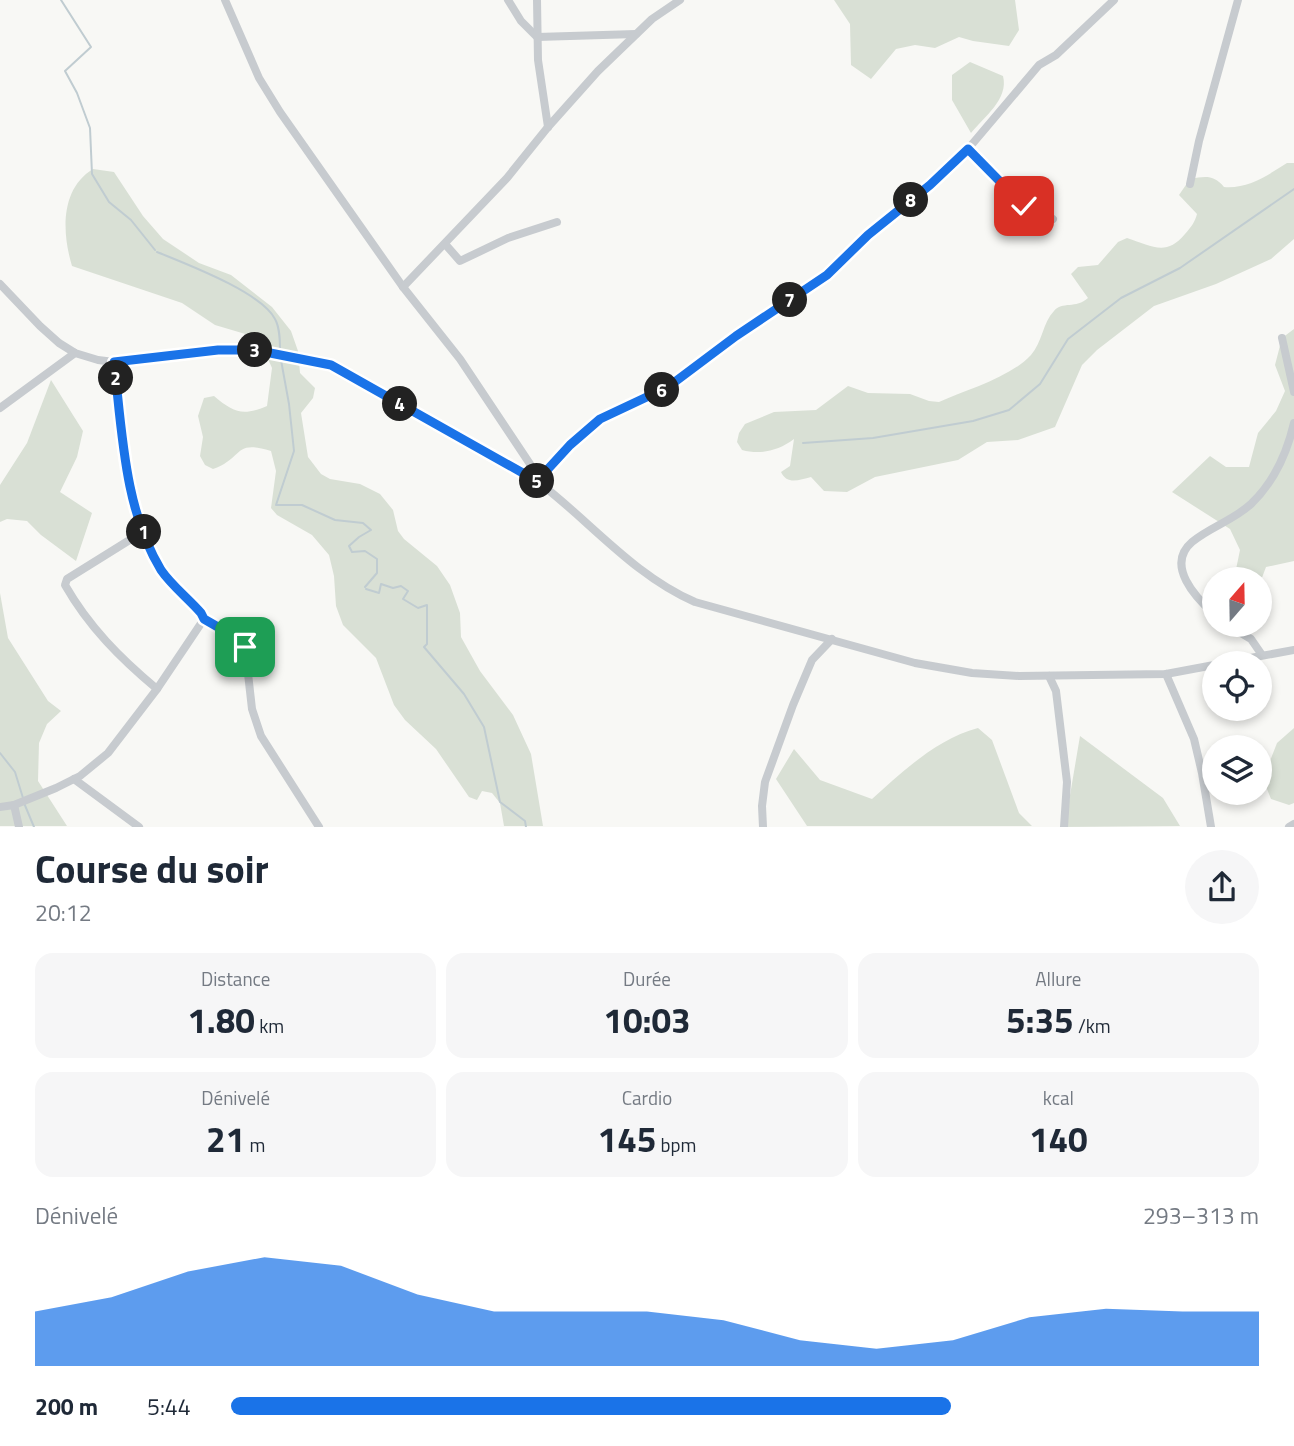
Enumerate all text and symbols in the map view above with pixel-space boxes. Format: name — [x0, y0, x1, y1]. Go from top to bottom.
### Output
pin — [994, 176, 1054, 236]
pin: 8 — [894, 182, 928, 218]
text: 8 — [905, 185, 916, 214]
icon: check — [1005, 187, 1043, 225]
pin: 7 — [772, 282, 808, 318]
text: 7 — [784, 285, 795, 314]
pin: 3 — [238, 332, 272, 368]
text: 3 — [249, 335, 260, 364]
pin: 2 — [99, 360, 134, 396]
text: 2 — [110, 363, 121, 392]
pin: 6 — [644, 372, 680, 408]
text: 6 — [656, 375, 667, 404]
pin: 4 — [382, 386, 418, 422]
text: 4 — [394, 389, 405, 418]
pin: 5 — [520, 463, 554, 498]
text: 5 — [531, 466, 542, 495]
pin: 1 — [127, 514, 162, 550]
text: 1 — [138, 517, 149, 546]
north arrow — [1202, 567, 1272, 637]
map controls — [1202, 567, 1272, 805]
pin — [215, 617, 275, 677]
icon: arrive — [226, 628, 264, 666]
button: locate — [1202, 651, 1272, 721]
button: layers — [1202, 735, 1272, 805]
text: Course du soir — [35, 840, 269, 898]
button: share — [1185, 850, 1259, 924]
text: 20:12 — [35, 895, 92, 930]
text: Distance — [201, 964, 270, 993]
text: Durée — [623, 964, 671, 993]
text: Allure — [1035, 964, 1081, 993]
text: 1.80 — [187, 993, 255, 1047]
text: 10:03 — [603, 993, 691, 1047]
text: 5:35 — [1006, 993, 1074, 1047]
text: km — [255, 1011, 284, 1040]
text: /km — [1074, 1011, 1111, 1040]
text: Dénivelé — [201, 1083, 270, 1112]
text: Cardio — [622, 1083, 672, 1112]
text: kcal — [1043, 1083, 1074, 1112]
text: 21 — [206, 1112, 245, 1166]
text: 145 — [598, 1112, 656, 1166]
text: 140 — [1029, 1112, 1088, 1166]
text: m — [245, 1130, 265, 1159]
text: bpm — [656, 1130, 696, 1159]
text: Dénivelé — [35, 1198, 118, 1233]
text: 293–313 m — [1143, 1198, 1259, 1233]
text: 200 m — [35, 1389, 98, 1424]
text: 5:44 — [147, 1389, 191, 1424]

